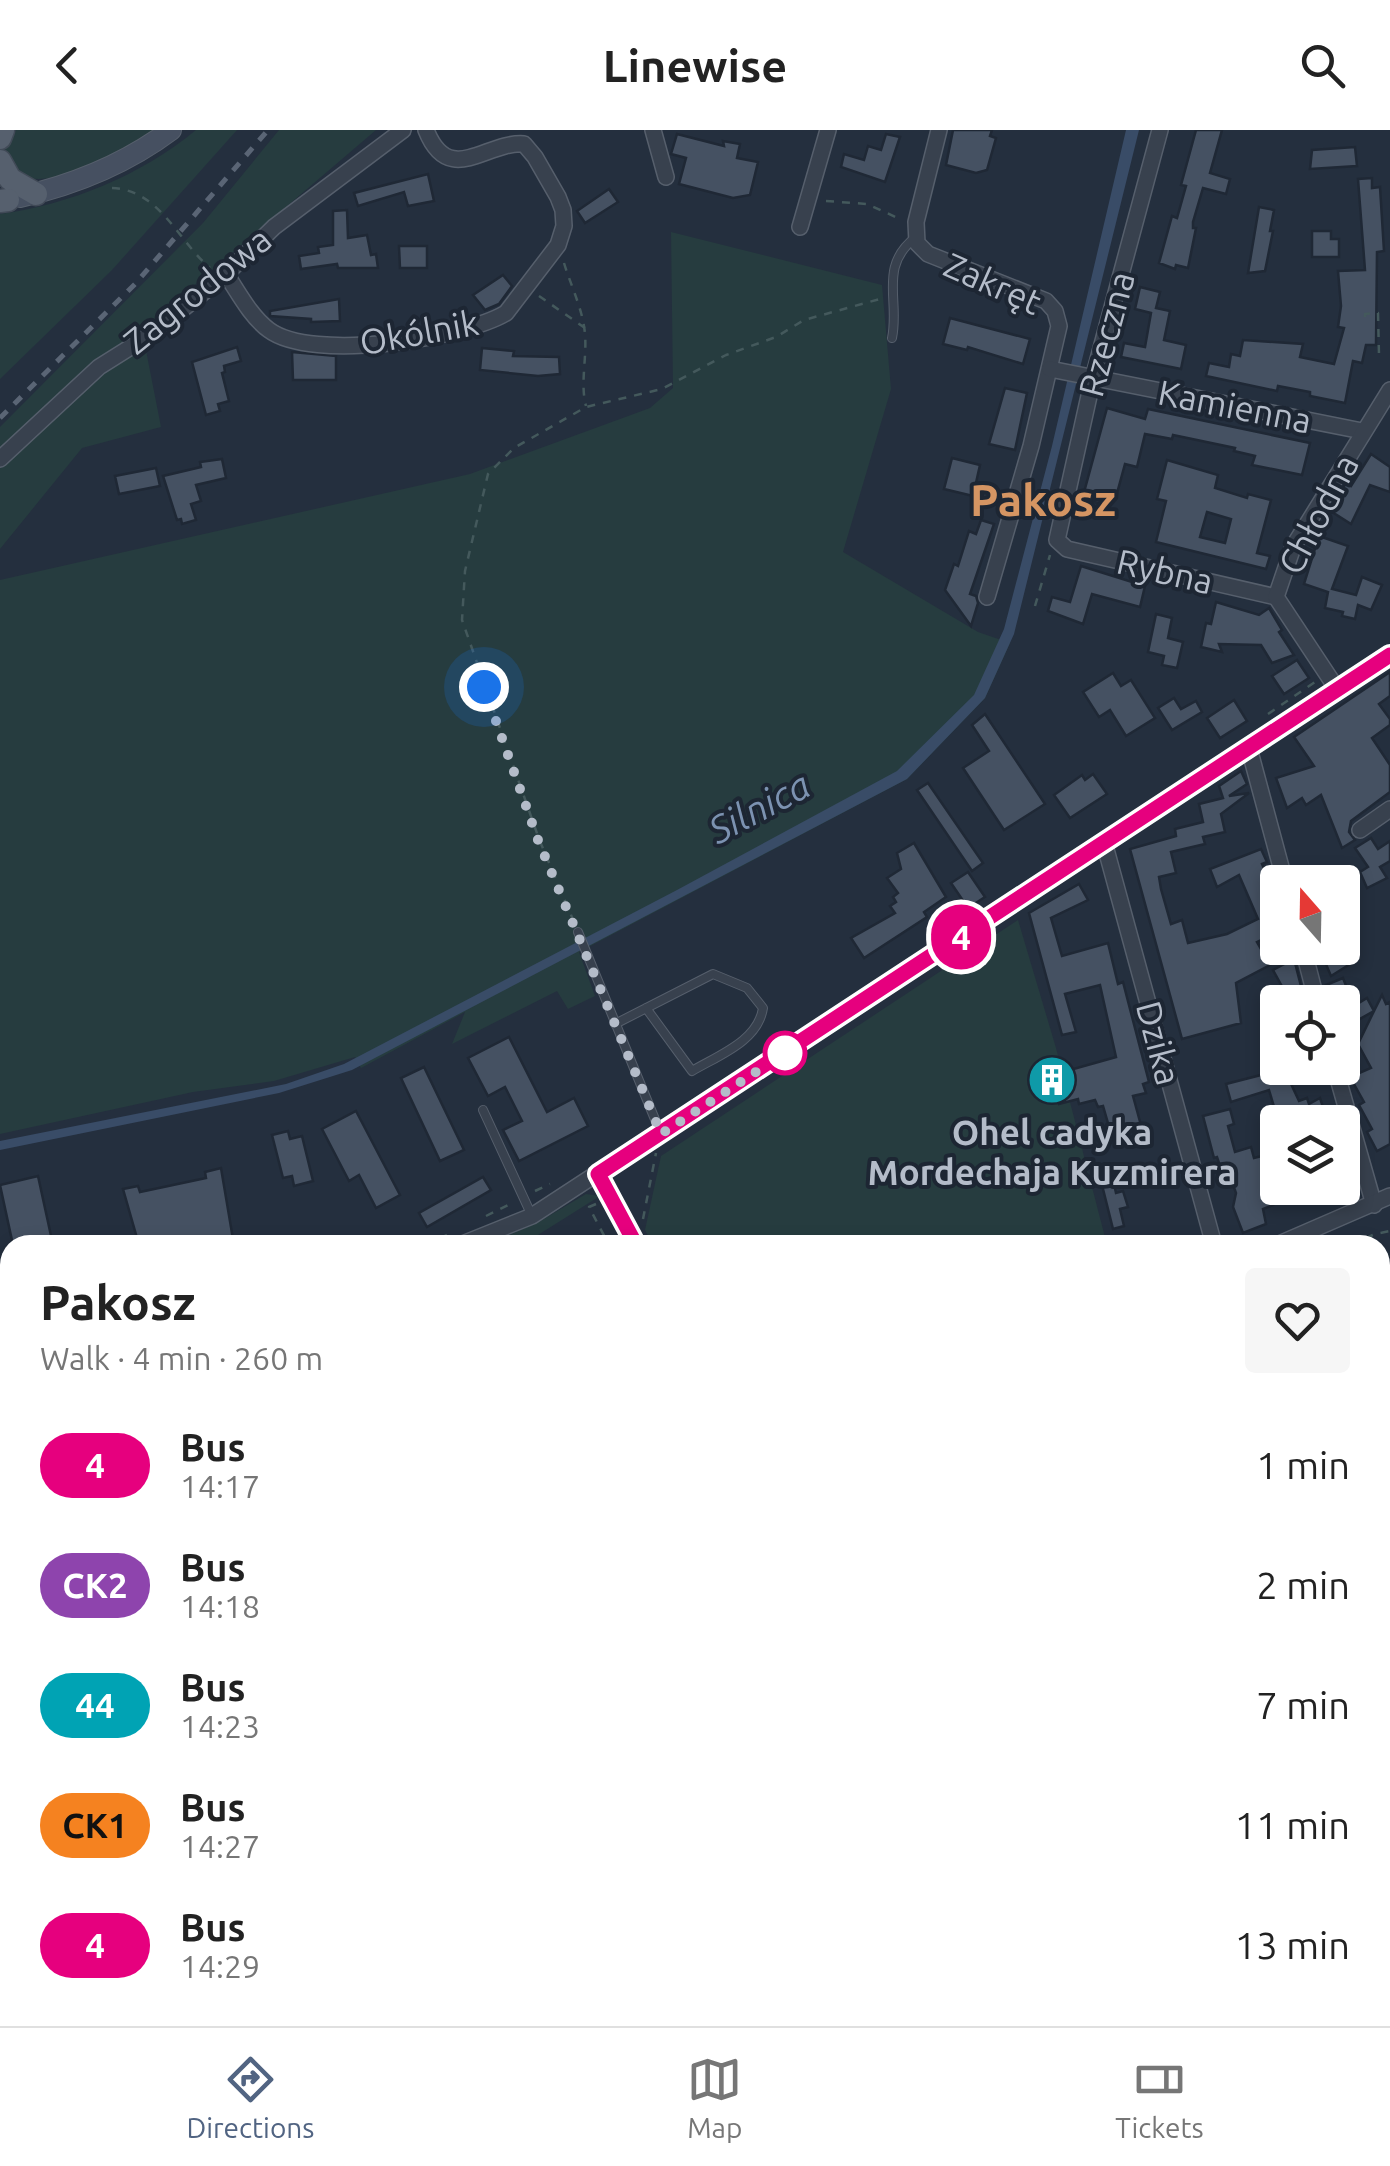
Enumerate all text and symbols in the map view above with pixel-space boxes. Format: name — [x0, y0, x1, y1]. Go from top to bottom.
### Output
icon: back — [40, 38, 95, 93]
icon: search — [1295, 38, 1350, 93]
text: Linewise — [603, 40, 787, 91]
street label: Zagrodowa — [115, 219, 279, 361]
street label: Zakręt — [938, 244, 1048, 322]
street label: Rzeczna — [1070, 267, 1142, 401]
street label: Okólnik — [356, 302, 482, 362]
street label: Kamienna — [1155, 372, 1315, 440]
street label: Chłodna — [1270, 447, 1366, 581]
district label: Pakosz — [970, 474, 1116, 525]
street label: Rybna — [1113, 541, 1217, 601]
your location — [459, 662, 509, 712]
water label: Silnica — [701, 763, 817, 851]
north arrow — [1260, 865, 1360, 965]
map controls — [1260, 865, 1360, 1205]
line badge: 4 — [928, 904, 994, 970]
text: 4 — [951, 917, 971, 957]
button: locate — [1260, 985, 1360, 1085]
street label: Dzika — [1129, 997, 1189, 1089]
unlabelled marker — [764, 1032, 806, 1074]
building icon: Ohel cadyka Mordechaja Kuzmirera — [1026, 1054, 1078, 1106]
button: layers — [1260, 1105, 1360, 1205]
place label: Ohel cadyka Mordechaja Kuzmirera — [868, 1112, 1237, 1192]
button: heart — [1245, 1268, 1350, 1373]
text: Pakosz — [40, 1275, 196, 1329]
text: Walk · 4 min · 260 m — [40, 1340, 323, 1376]
text: Bus — [180, 1426, 245, 1468]
text: 1 min — [1256, 1444, 1350, 1486]
text: 4 — [85, 1445, 105, 1485]
text: 14:17 — [180, 1468, 260, 1504]
text: Bus — [180, 1546, 245, 1588]
text: 2 min — [1256, 1564, 1350, 1606]
text: CK2 — [62, 1565, 128, 1605]
text: 14:18 — [180, 1588, 260, 1624]
text: Bus — [180, 1666, 245, 1708]
text: 7 min — [1256, 1684, 1350, 1726]
text: 44 — [75, 1685, 115, 1725]
text: 14:23 — [180, 1708, 260, 1744]
text: Bus — [180, 1786, 245, 1828]
text: 11 min — [1235, 1804, 1350, 1846]
text: CK1 — [62, 1805, 128, 1845]
text: 14:27 — [180, 1828, 260, 1864]
text: Bus — [180, 1906, 245, 1948]
text: 13 min — [1235, 1924, 1350, 1966]
text: 4 — [85, 1925, 105, 1965]
text: 14:29 — [180, 1948, 260, 1984]
tab: Directions — [186, 2052, 314, 2143]
tab: Map — [687, 2052, 742, 2143]
tab: Tickets — [1115, 2052, 1204, 2143]

